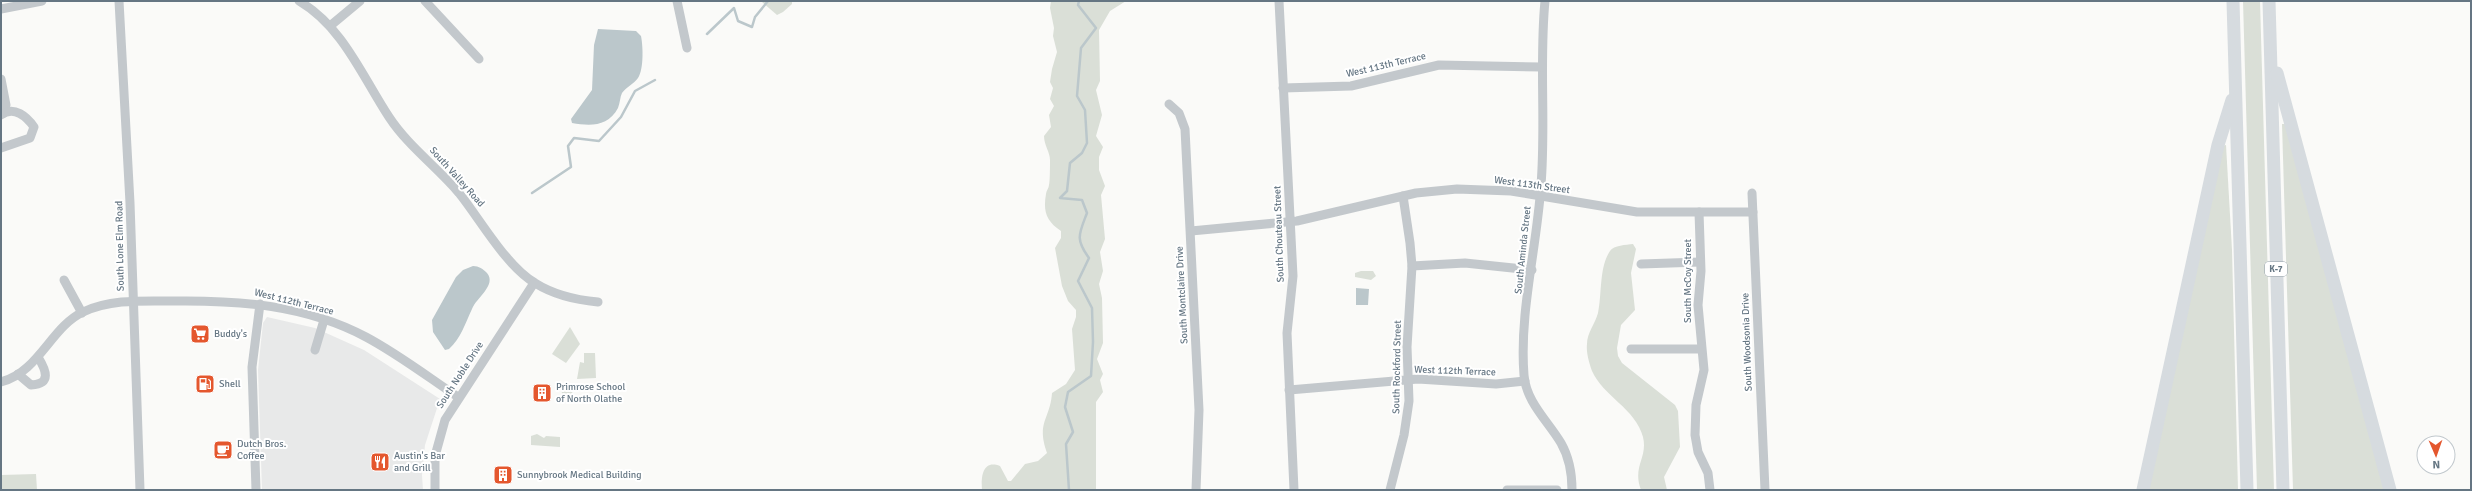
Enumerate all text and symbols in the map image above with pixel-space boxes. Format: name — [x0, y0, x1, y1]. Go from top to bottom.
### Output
street label: West 113th Terrace — [1345, 50, 1427, 80]
street label: South Valley Road — [427, 145, 487, 209]
street label: West 113th Street — [1493, 174, 1571, 196]
street label: South Chouteau Street — [1271, 185, 1287, 283]
street label: South Lone Elm Road — [113, 201, 127, 291]
street label: South Aminda Street — [1512, 205, 1534, 295]
street label: South McCoy Street — [1682, 238, 1694, 323]
street label: South Montclaire Drive — [1173, 246, 1191, 344]
road number: K-7 — [2265, 262, 2287, 276]
street label: West 112th Terrace — [253, 286, 335, 318]
street label: South Woodsonia Drive — [1739, 293, 1755, 391]
street label: South Rockford Street — [1390, 320, 1404, 414]
supermarket icon: Buddy's — [189, 323, 211, 345]
place label: Buddy's — [214, 328, 248, 340]
street label: South Noble Drive — [434, 339, 486, 411]
street label: West 112th Terrace — [1414, 364, 1496, 378]
fuel station icon: Shell — [194, 373, 216, 395]
place label: Shell — [219, 378, 241, 390]
place label: Primrose School of North Olathe — [556, 381, 625, 405]
building icon: Primrose School of North Olathe — [531, 382, 553, 404]
north arrow — [2416, 435, 2456, 475]
place label: Dutch Bros. Coffee — [237, 438, 287, 462]
cafe icon: Dutch Bros. Coffee — [212, 439, 234, 461]
place label: Austin's Bar and Grill — [394, 450, 445, 474]
restaurant icon: Austin's Bar and Grill — [369, 451, 391, 473]
text: N — [2432, 458, 2440, 471]
building icon: Sunnybrook Medical Building — [492, 464, 514, 486]
place label: Sunnybrook Medical Building — [517, 469, 642, 481]

